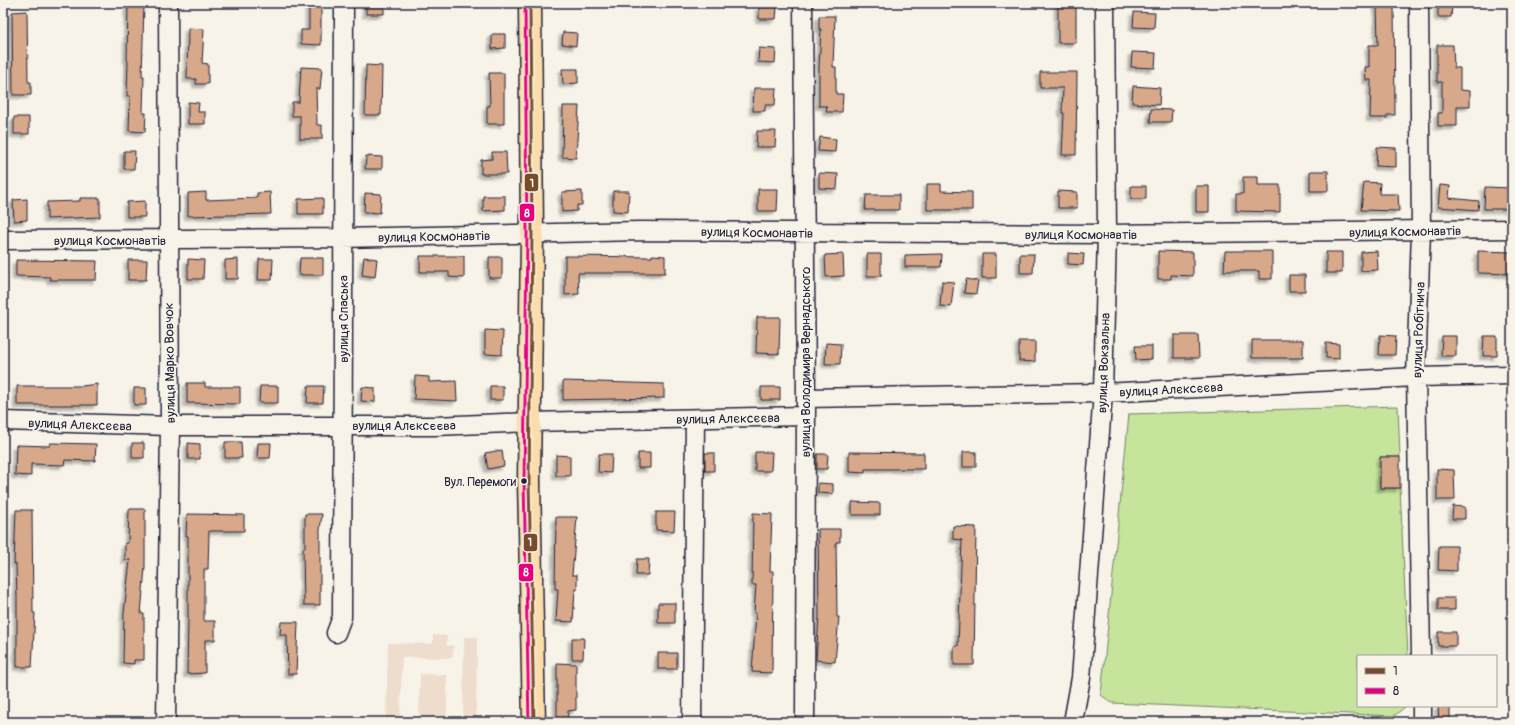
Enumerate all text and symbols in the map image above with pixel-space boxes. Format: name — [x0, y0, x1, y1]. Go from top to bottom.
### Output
line badge: 1 — [524, 173, 539, 192]
text: 1 — [530, 177, 534, 190]
line badge: 8 — [519, 203, 535, 222]
text: 8 — [524, 207, 530, 220]
street label: вулиця Космонавтів — [1349, 223, 1461, 241]
street label: вулиця Космонавтів — [701, 224, 813, 242]
street label: вулиця Космонавтів — [1025, 227, 1137, 243]
street label: вулиця Космонавтів — [378, 228, 490, 246]
street label: вулиця Космонавтів — [54, 233, 166, 249]
street label: вулиця Володимира Вернадського — [798, 267, 814, 457]
street label: вулиця Спаська — [336, 275, 352, 363]
street label: вулиця Робітнича — [1409, 282, 1429, 378]
street label: вулиця Марко Вовчок — [161, 302, 179, 423]
street label: вулиця Вокзальна — [1094, 313, 1114, 413]
street label: вулиця Алєксєєва — [1119, 379, 1223, 401]
street label: вулиця Алєксєєва — [676, 410, 780, 428]
street label: вулиця Алєксєєва — [28, 415, 132, 435]
street label: вулиця Алєксєєва — [352, 418, 456, 434]
place label: Вул. Перемоги — [444, 475, 517, 490]
marker: Вул. Перемоги — [519, 476, 529, 486]
line badge: 1 — [523, 533, 538, 552]
text: 1 — [528, 536, 532, 549]
line badge: 8 — [518, 563, 534, 582]
text: 8 — [523, 566, 529, 579]
legend — [1357, 655, 1497, 707]
text: 1 — [1393, 664, 1398, 679]
text: 8 — [1393, 684, 1399, 699]

